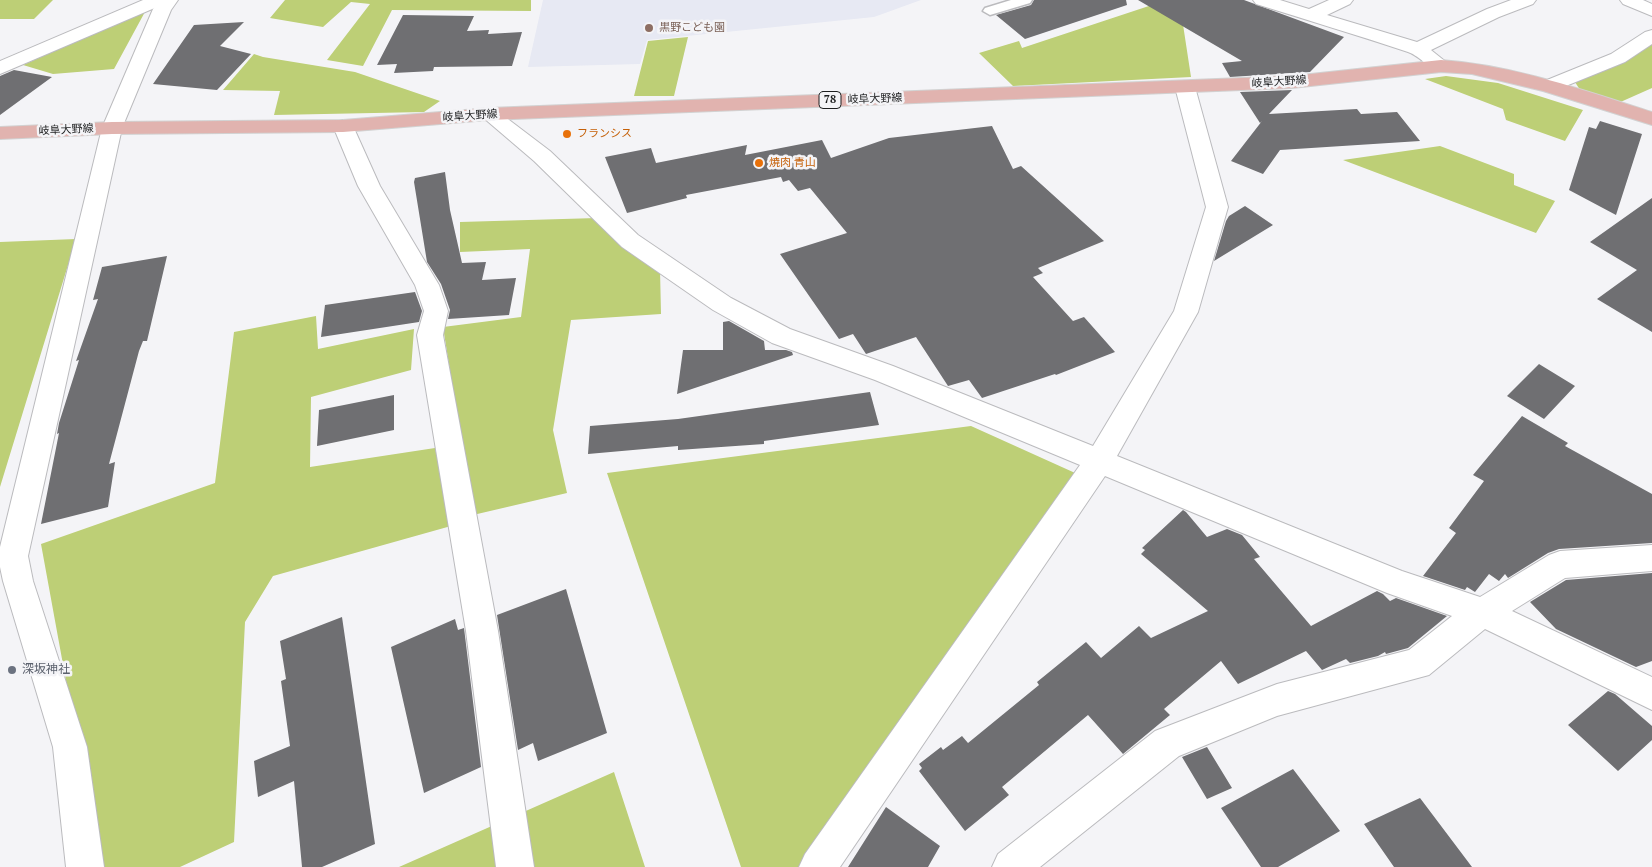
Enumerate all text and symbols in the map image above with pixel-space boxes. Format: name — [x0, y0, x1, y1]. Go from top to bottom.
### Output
place label: 黒野こども園 — [659, 21, 725, 35]
marker: 黒野こども園 — [643, 22, 655, 34]
street label: 岐阜大野線 — [1251, 73, 1307, 91]
street label: 岐阜大野線 — [847, 91, 903, 107]
road number: 78 — [819, 92, 841, 108]
street label: 岐阜大野線 — [442, 107, 498, 125]
street label: 岐阜大野線 — [38, 122, 94, 138]
place label: フランシス — [577, 127, 632, 141]
marker: フランシス — [561, 128, 573, 140]
place label: 焼肉 青山 — [769, 156, 816, 170]
marker: 焼肉 青山 — [753, 157, 765, 169]
place label: 深坂神社 — [22, 663, 70, 677]
marker: 深坂神社 — [6, 664, 18, 676]

